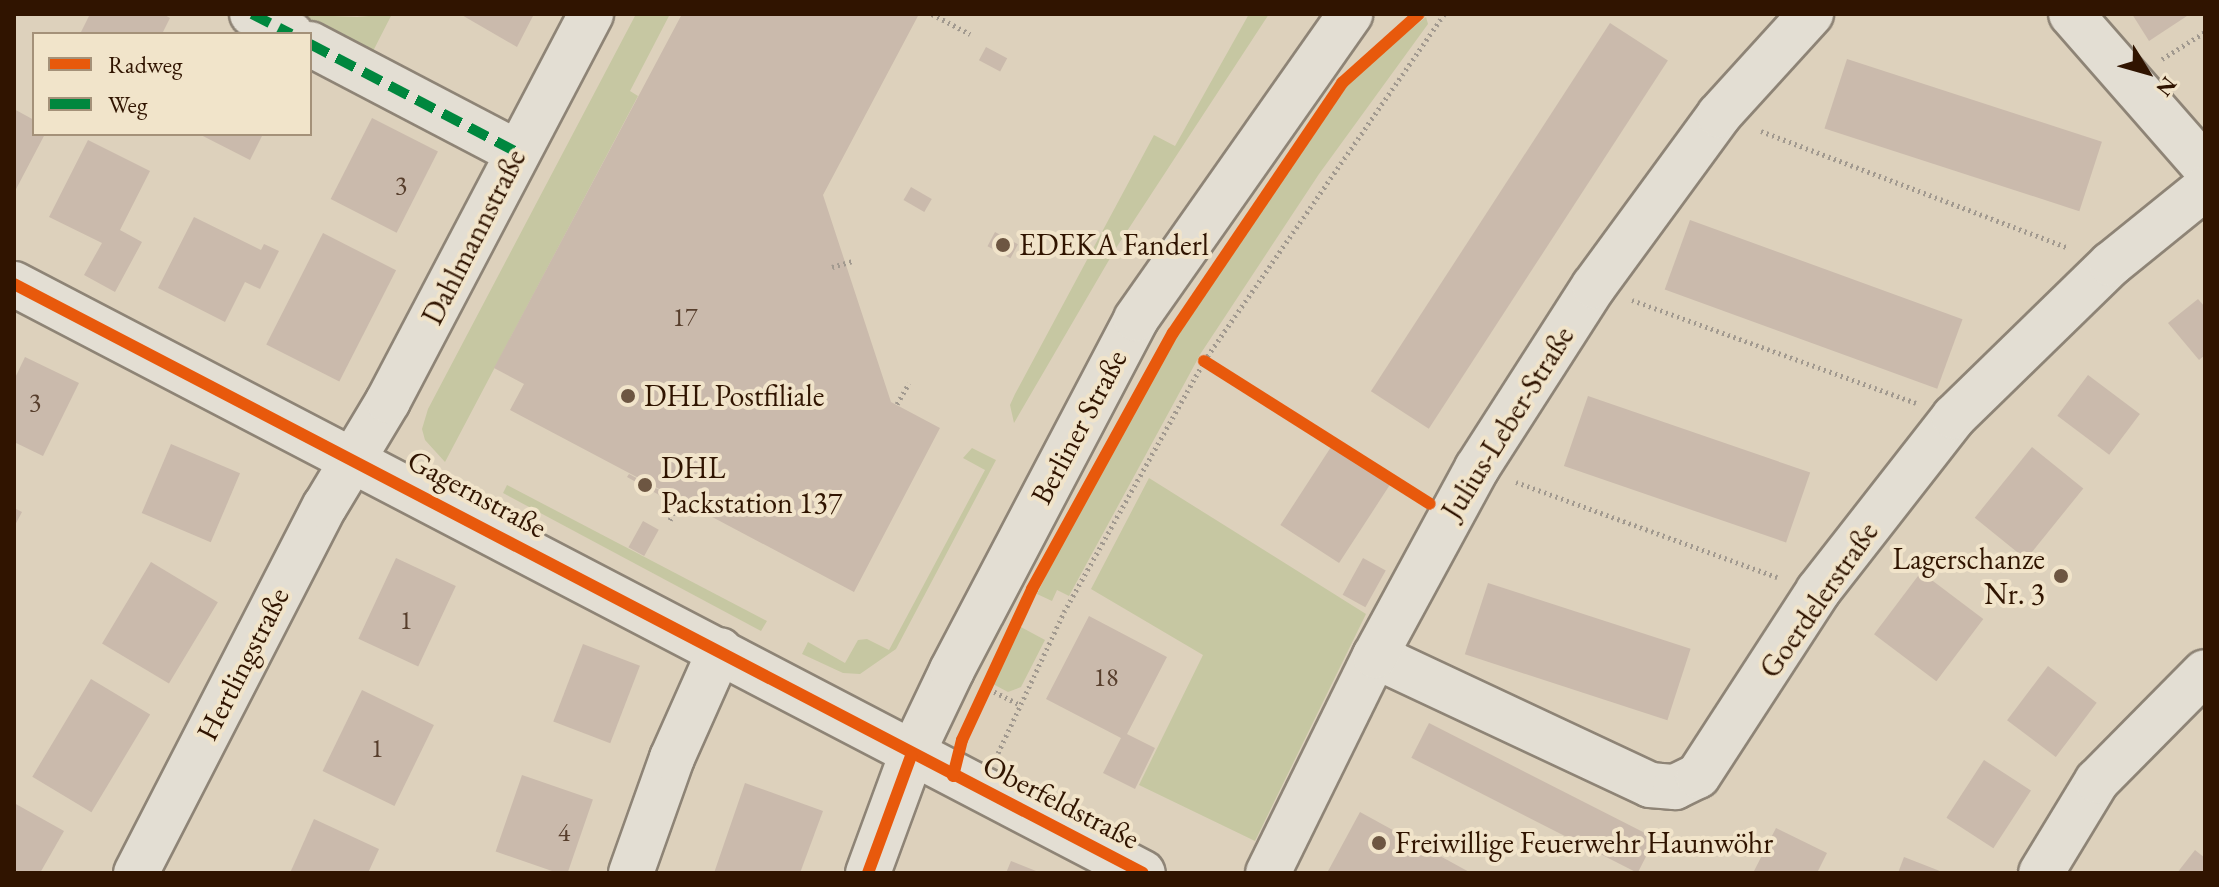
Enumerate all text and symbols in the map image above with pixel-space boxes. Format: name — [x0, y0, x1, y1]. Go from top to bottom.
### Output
legend — [32, 32, 312, 136]
north arrow — [2107, 32, 2187, 112]
text: Radweg — [108, 49, 182, 80]
text: N — [2150, 71, 2184, 103]
text: Weg — [108, 89, 147, 120]
street label: Dahlmannstraße — [414, 143, 534, 331]
house number: 3 — [395, 170, 407, 202]
place label: EDEKA Fanderl — [1019, 227, 1209, 263]
marker: EDEKA Fanderl — [994, 236, 1012, 254]
house number: 17 — [673, 302, 697, 334]
street label: Julius-Leber-Straße — [1434, 320, 1582, 526]
street label: Berliner Straße — [1023, 344, 1135, 510]
place label: DHL Postfiliale — [644, 378, 824, 414]
house number: 3 — [29, 387, 41, 419]
marker: DHL Postfiliale — [619, 387, 637, 405]
street label: Gagernstraße — [401, 442, 553, 546]
place label: DHL Packstation 137 — [661, 450, 842, 520]
marker: DHL Packstation 137 — [636, 476, 654, 494]
street label: Goerdelerstraße — [1752, 515, 1886, 685]
place label: Lagerschanze Nr. 3 — [1893, 541, 2045, 612]
marker: Lagerschanze Nr. 3 — [2052, 567, 2070, 585]
street label: Hertlingstraße — [189, 582, 297, 746]
house number: 1 — [400, 605, 412, 637]
house number: 18 — [1094, 662, 1118, 694]
house number: 1 — [371, 733, 383, 765]
street label: Oberfeldstraße — [977, 747, 1145, 857]
house number: 4 — [558, 817, 570, 849]
place label: Freiwillige Feuerwehr Haunwöhr — [1395, 825, 1773, 861]
marker: Freiwillige Feuerwehr Haunwöhr — [1370, 834, 1388, 852]

